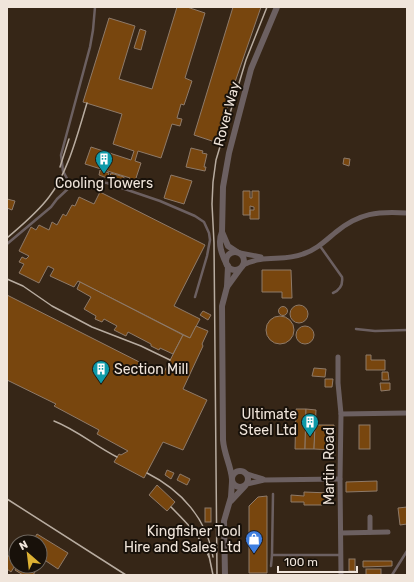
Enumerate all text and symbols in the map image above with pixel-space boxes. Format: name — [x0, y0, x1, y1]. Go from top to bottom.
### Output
street label: Rover Way — [210, 79, 244, 148]
building icon: Cooling Towers — [94, 149, 114, 174]
place label: Cooling Towers — [55, 175, 153, 192]
building icon: Section Mill — [91, 359, 111, 384]
place label: Section Mill — [114, 361, 188, 378]
place label: Ultimate Steel Ltd — [239, 406, 297, 439]
building icon: Ultimate Steel Ltd — [300, 412, 320, 437]
street label: Martin Road — [321, 427, 338, 505]
place label: Kingfisher Tool Hire and Sales Ltd — [124, 523, 241, 556]
shop icon: Kingfisher Tool Hire and Sales Ltd — [244, 529, 264, 554]
north arrow — [8, 534, 48, 574]
text: N — [17, 538, 30, 553]
scale bar — [278, 548, 357, 574]
text: 100 m — [284, 555, 318, 569]

